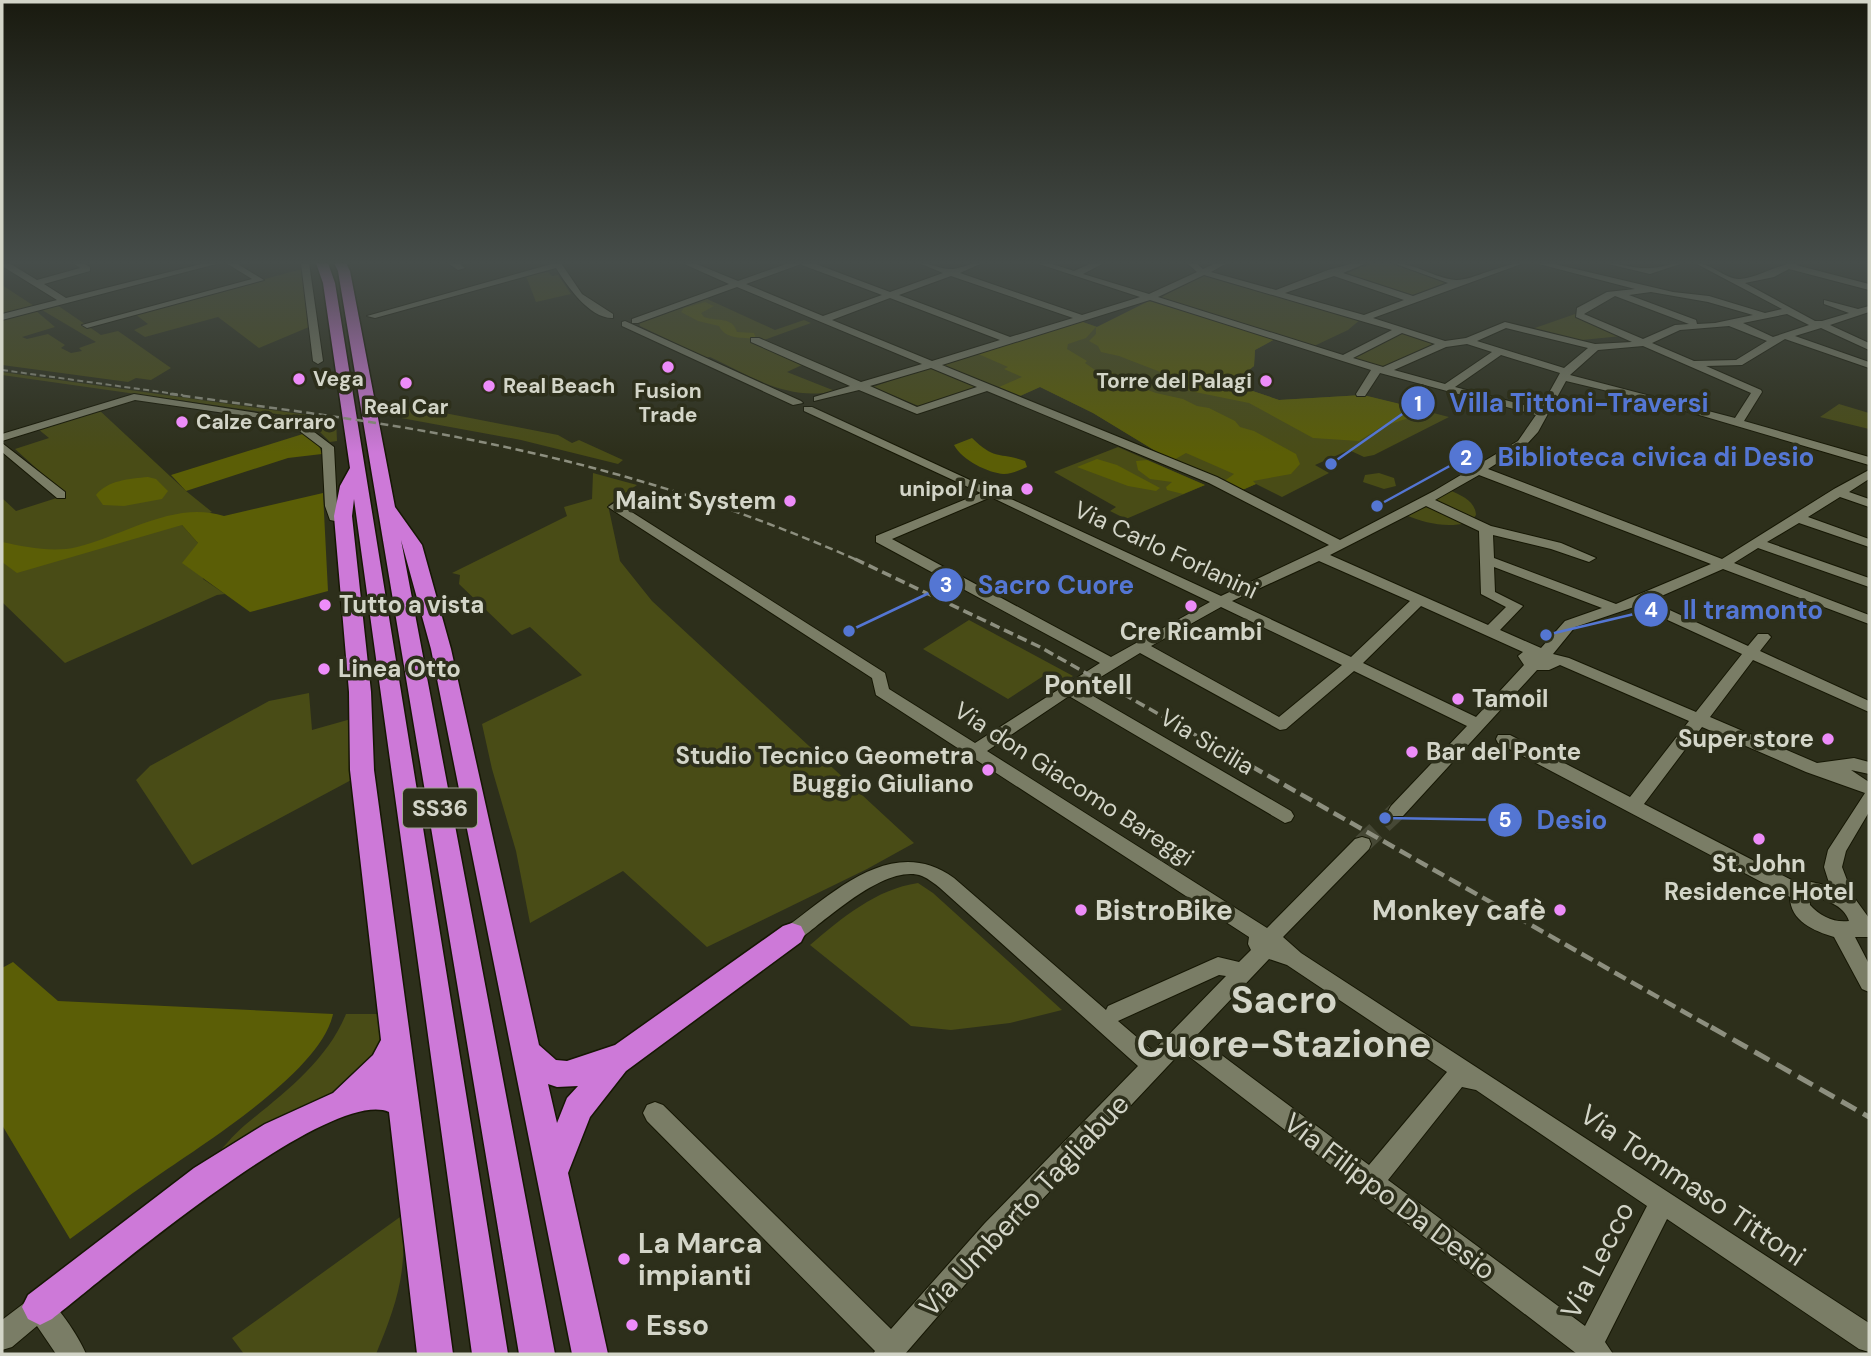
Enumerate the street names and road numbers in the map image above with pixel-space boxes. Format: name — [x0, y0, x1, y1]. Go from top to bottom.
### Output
street label: Via Carlo Forlanini — [1069, 493, 1263, 606]
street label: Via don Giacomo Bareggi — [949, 694, 1200, 873]
street label: Via Sicilia — [1154, 701, 1260, 782]
road number: SS36 — [403, 788, 477, 828]
street label: Via Umberto Tagliabue — [911, 1086, 1137, 1325]
street label: Via Tommaso Tittoni — [1573, 1096, 1813, 1275]
street label: Via Filippo Da Desio — [1276, 1104, 1503, 1288]
street label: Via Lecco — [1552, 1195, 1643, 1325]

